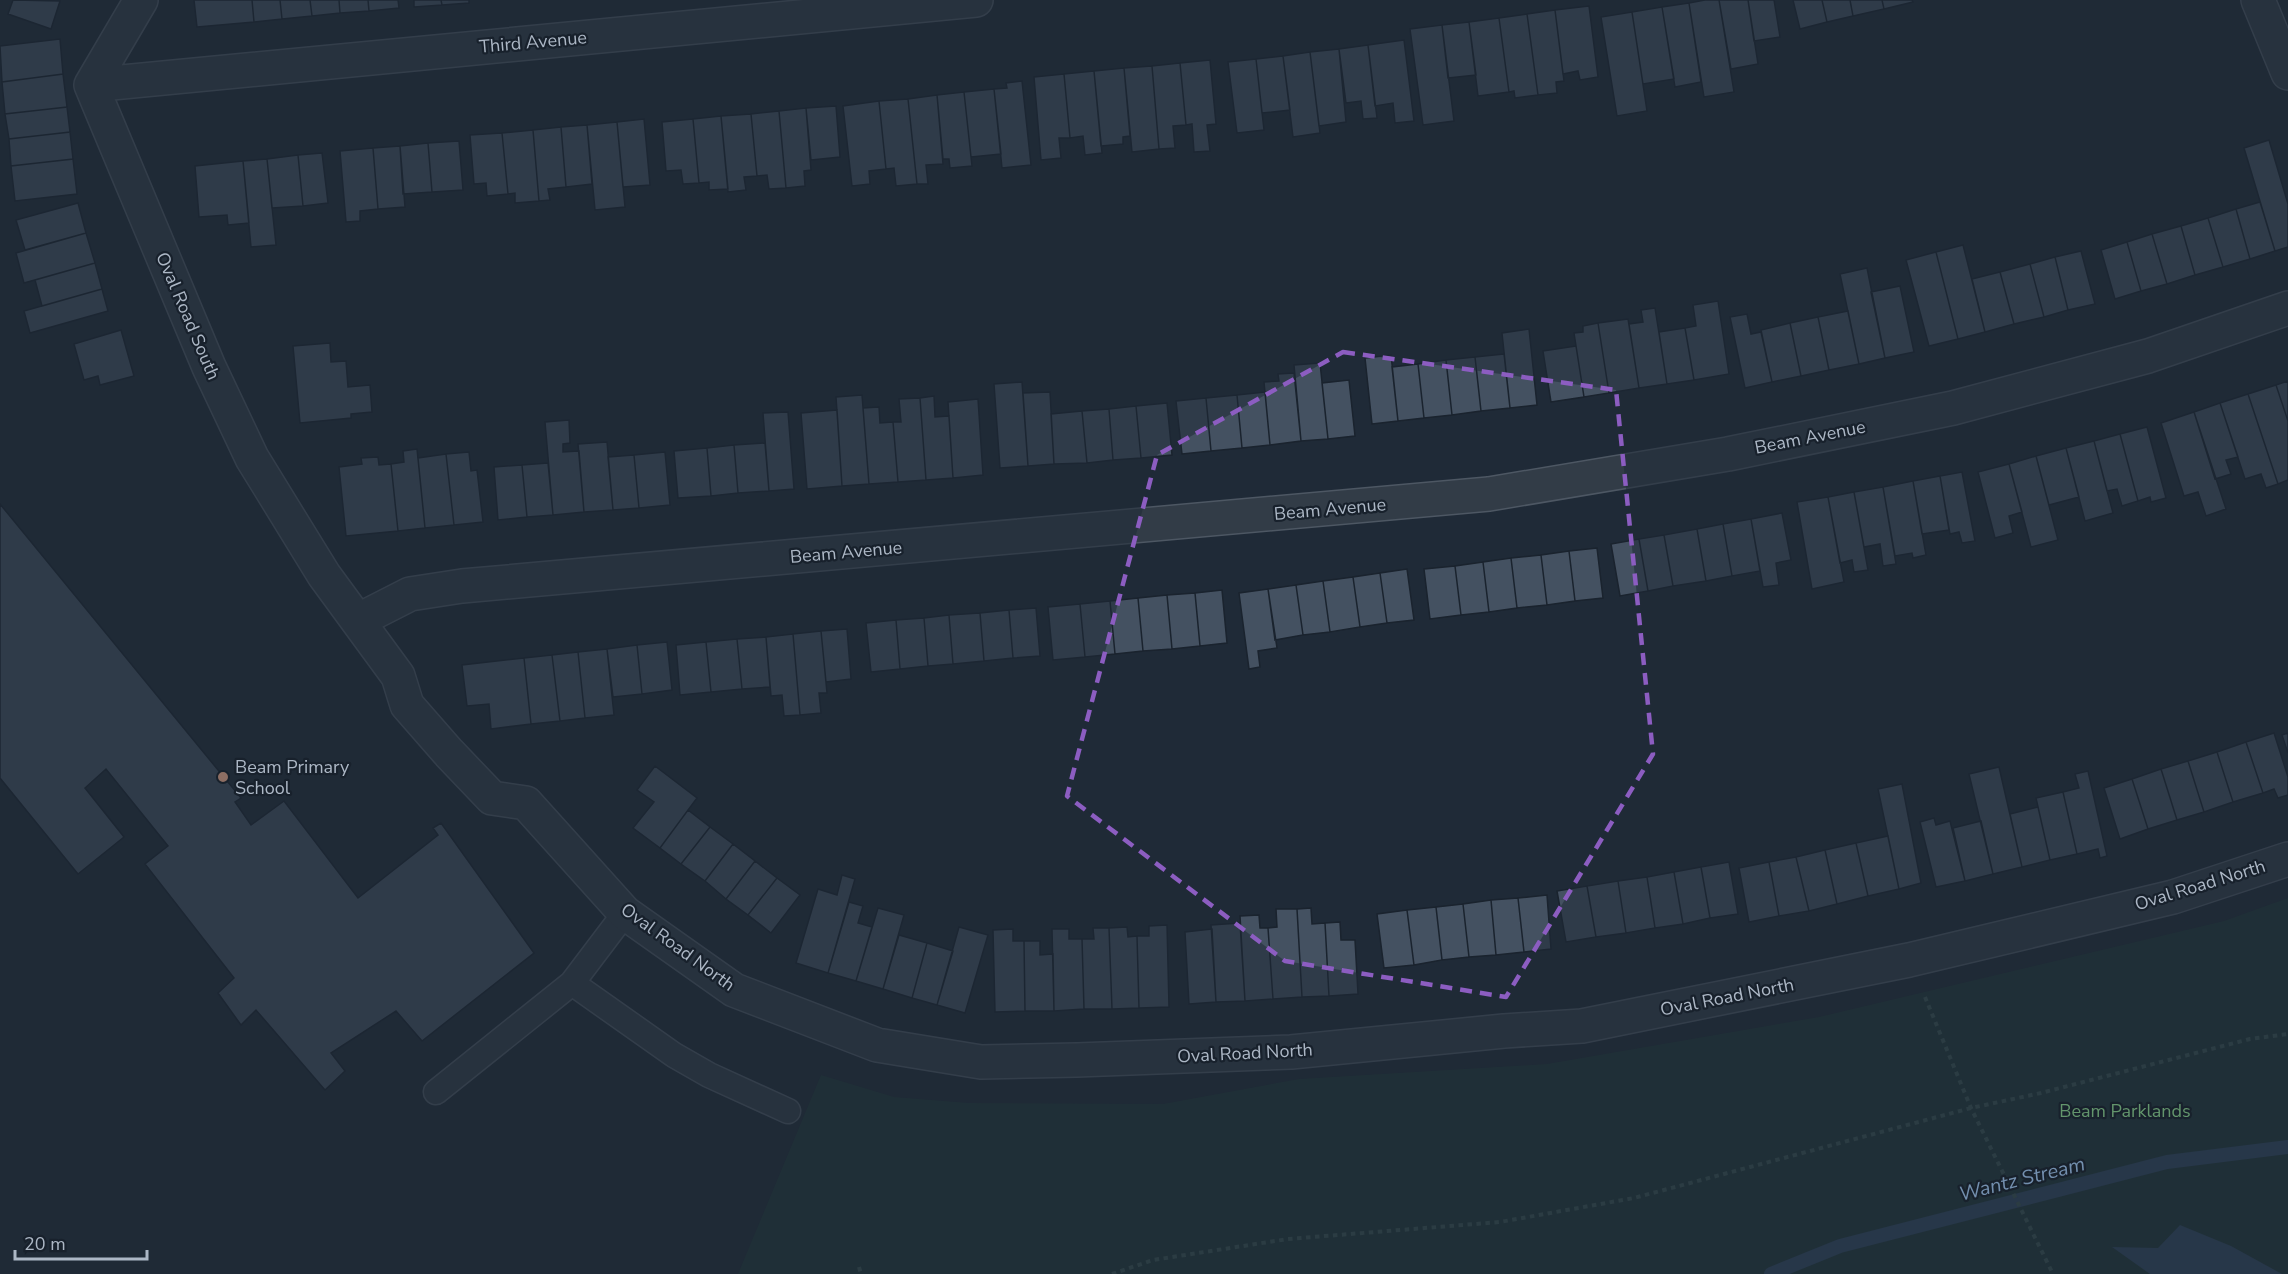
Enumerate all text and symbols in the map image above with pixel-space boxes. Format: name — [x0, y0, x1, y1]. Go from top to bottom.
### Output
street label: Third Avenue — [478, 25, 588, 59]
street label: Oval Road South — [150, 248, 226, 384]
street label: Beam Avenue — [1752, 414, 1868, 460]
street label: Beam Avenue — [1273, 492, 1387, 526]
street label: Beam Avenue — [789, 535, 903, 569]
place label: Beam Primary School — [235, 755, 350, 800]
marker: Beam Primary School — [216, 770, 230, 784]
street label: Oval Road North — [2132, 854, 2268, 916]
street label: Oval Road North — [616, 897, 740, 997]
street label: Oval Road North — [1658, 972, 1796, 1022]
street label: Oval Road North — [1177, 1037, 1313, 1069]
park label: Beam Parklands — [2059, 1099, 2191, 1123]
water label: Wantz Stream — [1956, 1150, 2088, 1208]
scale bar — [15, 1223, 147, 1261]
text: 20 m — [24, 1232, 66, 1256]

